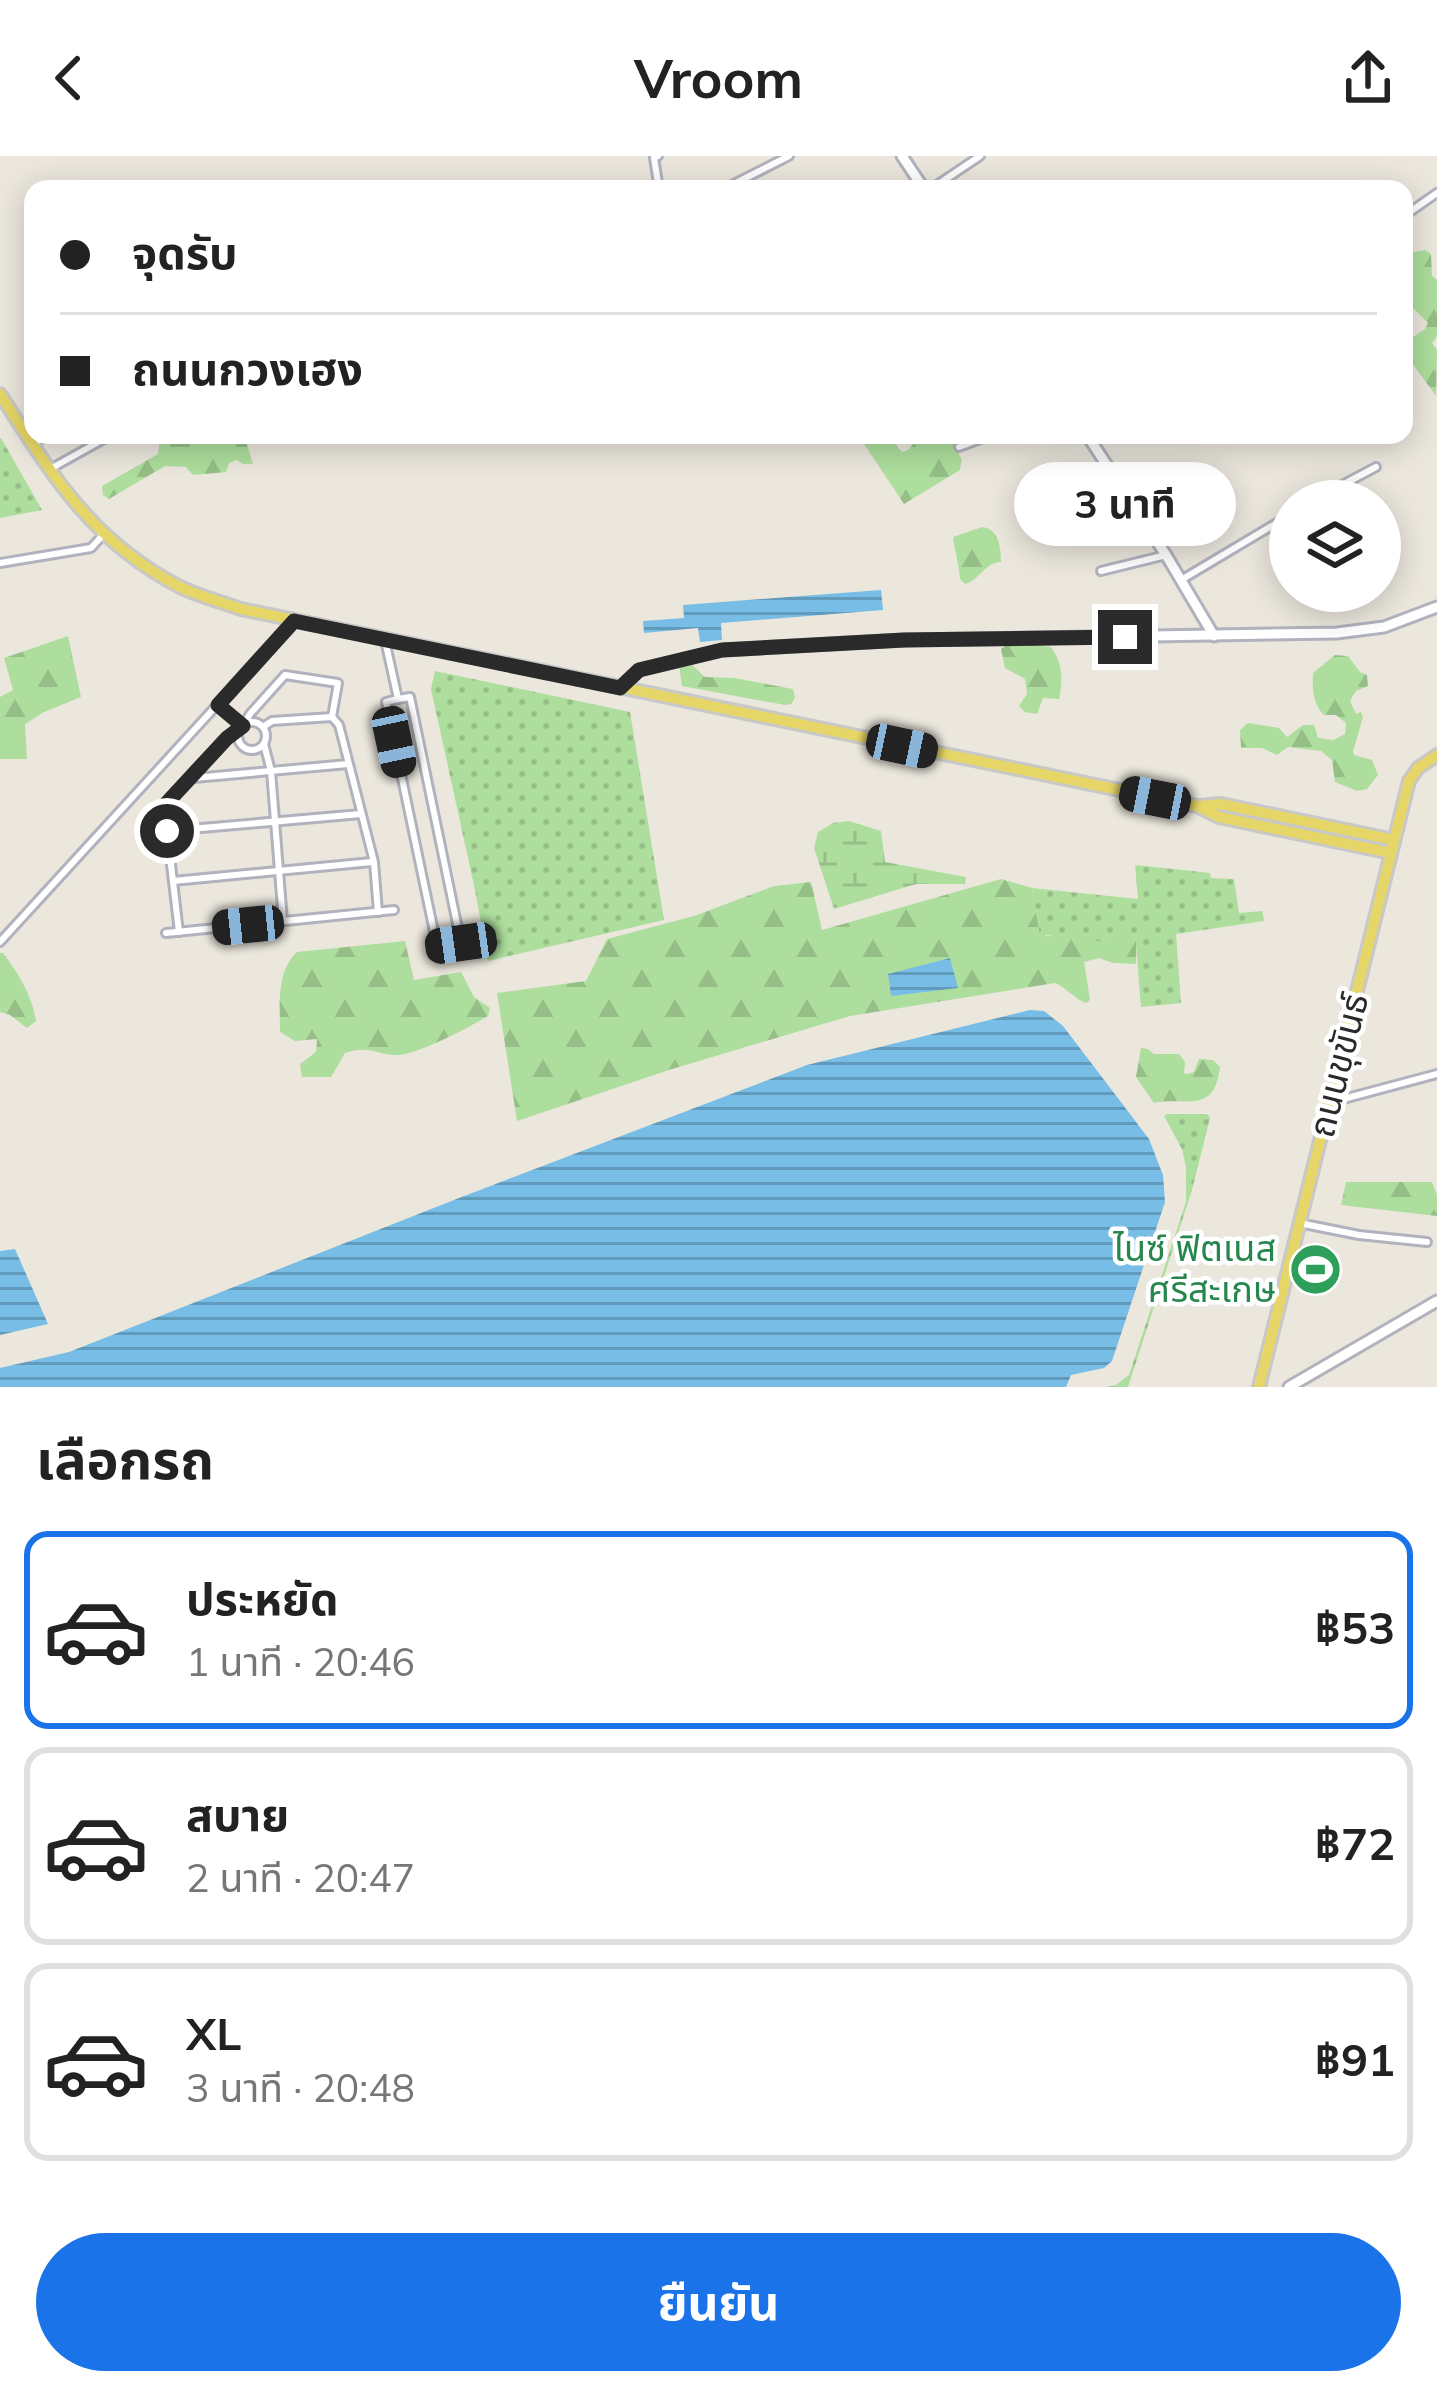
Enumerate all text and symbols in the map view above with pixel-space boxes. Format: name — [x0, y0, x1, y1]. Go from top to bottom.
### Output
text: Vroom — [634, 44, 803, 112]
icon: back — [36, 45, 102, 111]
icon: share — [1335, 45, 1401, 111]
text: จุดรับ — [132, 224, 238, 280]
text: ถนนกวงเฮง — [132, 340, 363, 396]
callout: 3 นาที — [1014, 463, 1236, 547]
text: 3 นาที — [1074, 479, 1176, 528]
map controls — [1269, 480, 1401, 612]
button: layers — [1269, 480, 1401, 612]
route end — [1098, 610, 1152, 664]
car — [369, 703, 419, 781]
car — [863, 721, 941, 771]
car — [1116, 773, 1194, 823]
route start — [140, 804, 194, 858]
car — [210, 903, 286, 947]
car — [423, 920, 499, 966]
street label: ถนนขุขันธ์ — [1298, 988, 1377, 1142]
place label: ไนซ์ ฟิตเนส ศรีสะเกษ — [1112, 1225, 1276, 1311]
sports icon: ไนซ์ ฟิตเนส ศรีสะเกษ — [1287, 1241, 1343, 1297]
text: เลือกรถ — [36, 1425, 214, 1493]
text: ประหยัด — [186, 1570, 339, 1626]
icon: car — [42, 1576, 150, 1684]
text: ฿53 — [1315, 1599, 1395, 1655]
text: 1 นาที · 20:46 — [186, 1637, 415, 1686]
text: สบาย — [186, 1786, 289, 1842]
icon: car — [42, 1792, 150, 1900]
text: ฿72 — [1315, 1815, 1395, 1871]
text: 2 นาที · 20:47 — [186, 1853, 415, 1902]
text: XL — [186, 2005, 241, 2061]
icon: car — [42, 2008, 150, 2116]
text: ฿91 — [1315, 2031, 1395, 2087]
text: 3 นาที · 20:48 — [186, 2063, 415, 2112]
button: ยืนยัน — [36, 2233, 1401, 2371]

